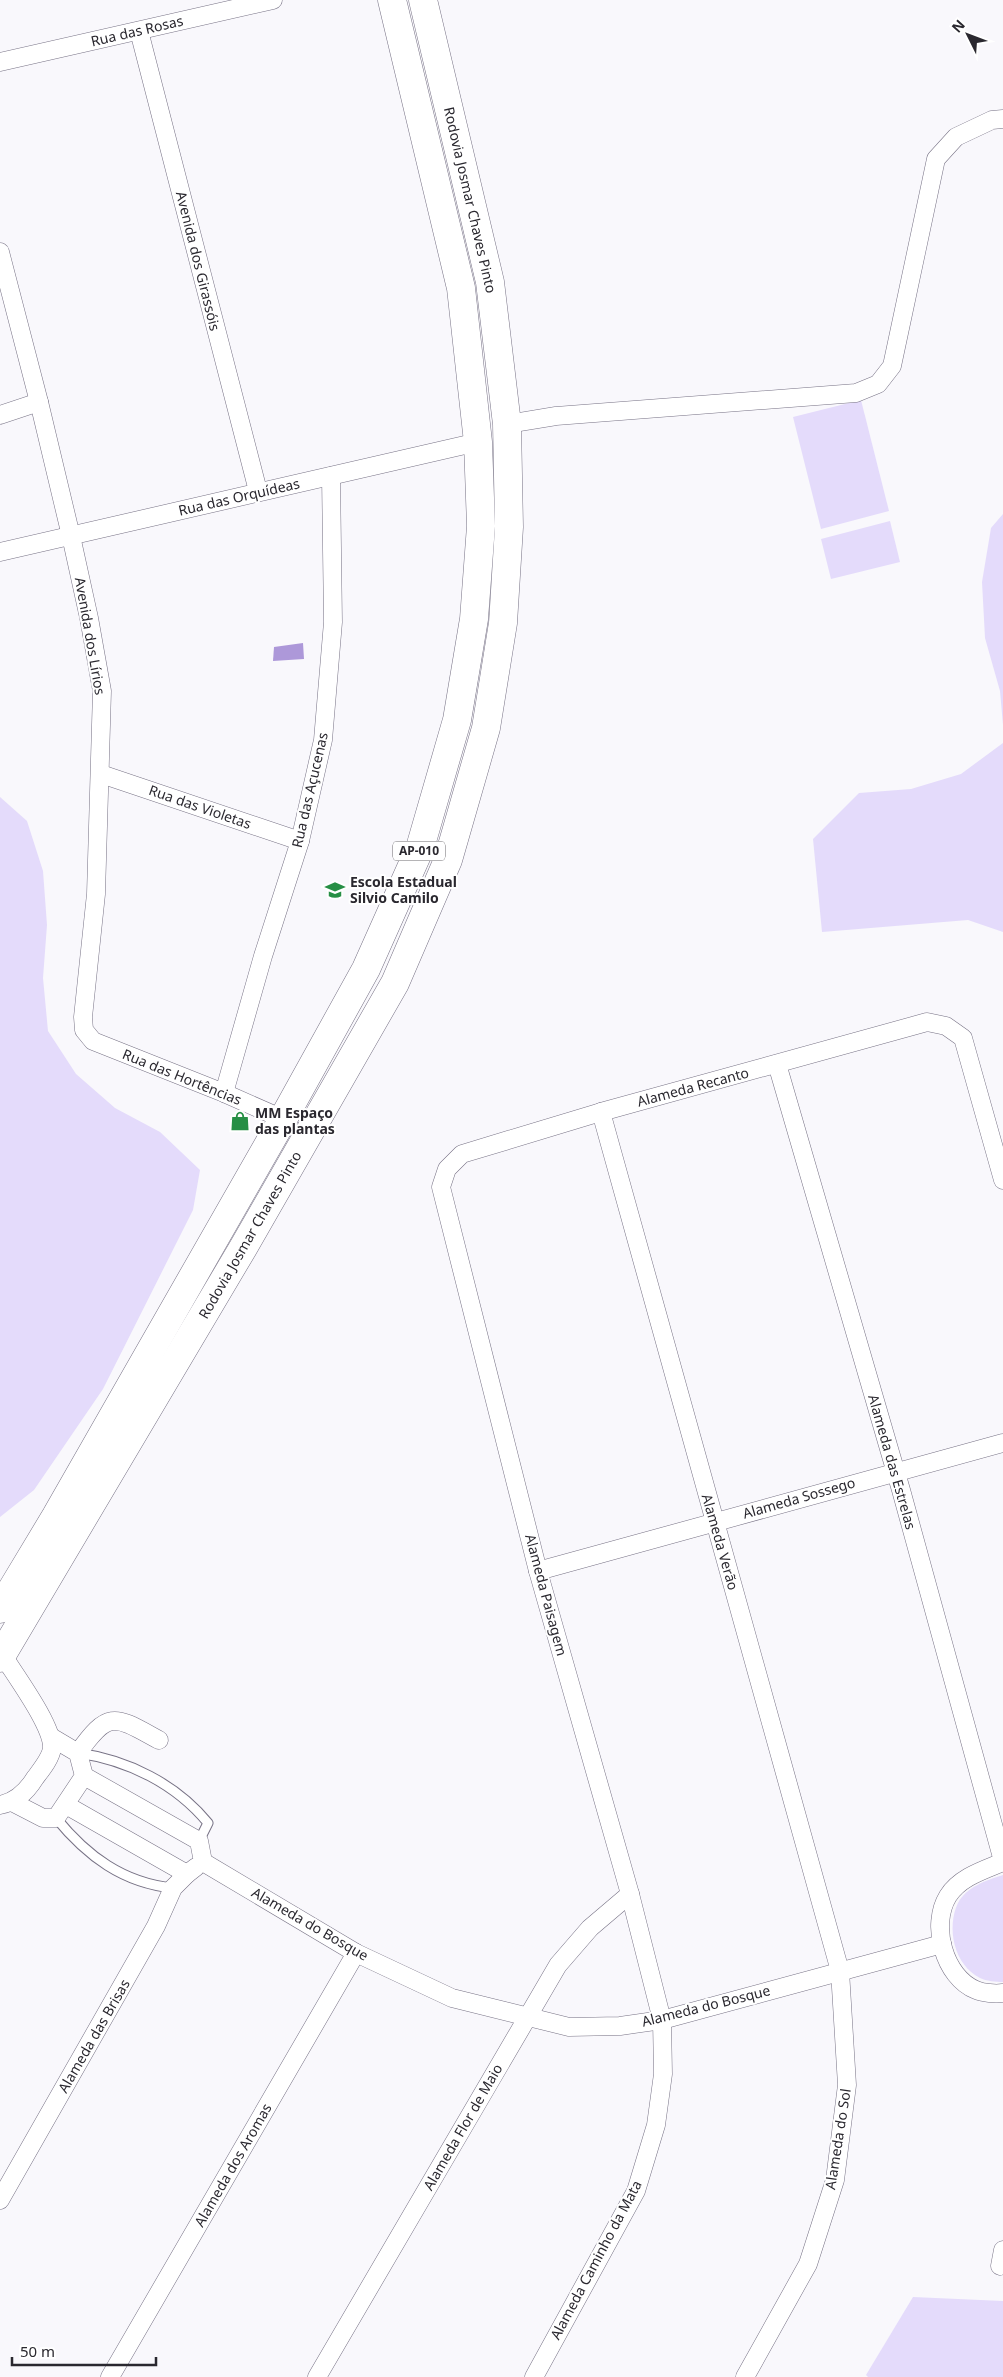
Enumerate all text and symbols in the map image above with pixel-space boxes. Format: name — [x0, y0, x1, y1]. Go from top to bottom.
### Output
north arrow — [943, 10, 993, 60]
street label: Rua das Rosas — [89, 11, 185, 50]
text: N — [947, 15, 969, 37]
street label: Rodovia Josmar Chaves Pinto — [440, 105, 501, 295]
street label: Avenida dos Girassóis — [172, 189, 225, 333]
street label: Rua das Orquídeas — [176, 473, 302, 520]
street label: Avenida dos Lírios — [71, 576, 110, 697]
street label: Rua das Açucenas — [287, 730, 332, 849]
street label: Rua das Violetas — [146, 780, 254, 833]
road number: AP-010 — [393, 841, 445, 860]
place label: Escola Estadual Silvio Camilo — [350, 872, 457, 907]
school or university icon: Escola Estadual Silvio Camilo — [324, 879, 346, 901]
street label: Rua das Hortências — [120, 1044, 245, 1109]
street label: Alameda Recanto — [635, 1062, 751, 1111]
place label: MM Espaço das plantas — [255, 1103, 335, 1138]
shop icon: MM Espaço das plantas — [229, 1110, 251, 1132]
street label: Rodovia Josmar Chaves Pinto — [194, 1147, 305, 1322]
street label: Alameda das Estrelas — [864, 1392, 921, 1532]
street label: Alameda Sossego — [740, 1472, 857, 1523]
street label: Alameda Verão — [698, 1491, 743, 1592]
street label: Alameda Paisagem — [521, 1532, 572, 1658]
street label: Alameda do Bosque — [248, 1882, 372, 1965]
street label: Alameda das Brisas — [53, 1975, 134, 2096]
street label: Alameda do Bosque — [640, 1980, 772, 2031]
street label: Alameda Flor de Maio — [419, 2060, 507, 2193]
street label: Alameda do Sol — [820, 2087, 855, 2191]
street label: Alameda dos Aromas — [189, 2099, 276, 2230]
street label: Alameda Caminho da Mata — [545, 2177, 646, 2343]
scale bar — [12, 2334, 156, 2366]
text: 50 m — [20, 2341, 55, 2361]

